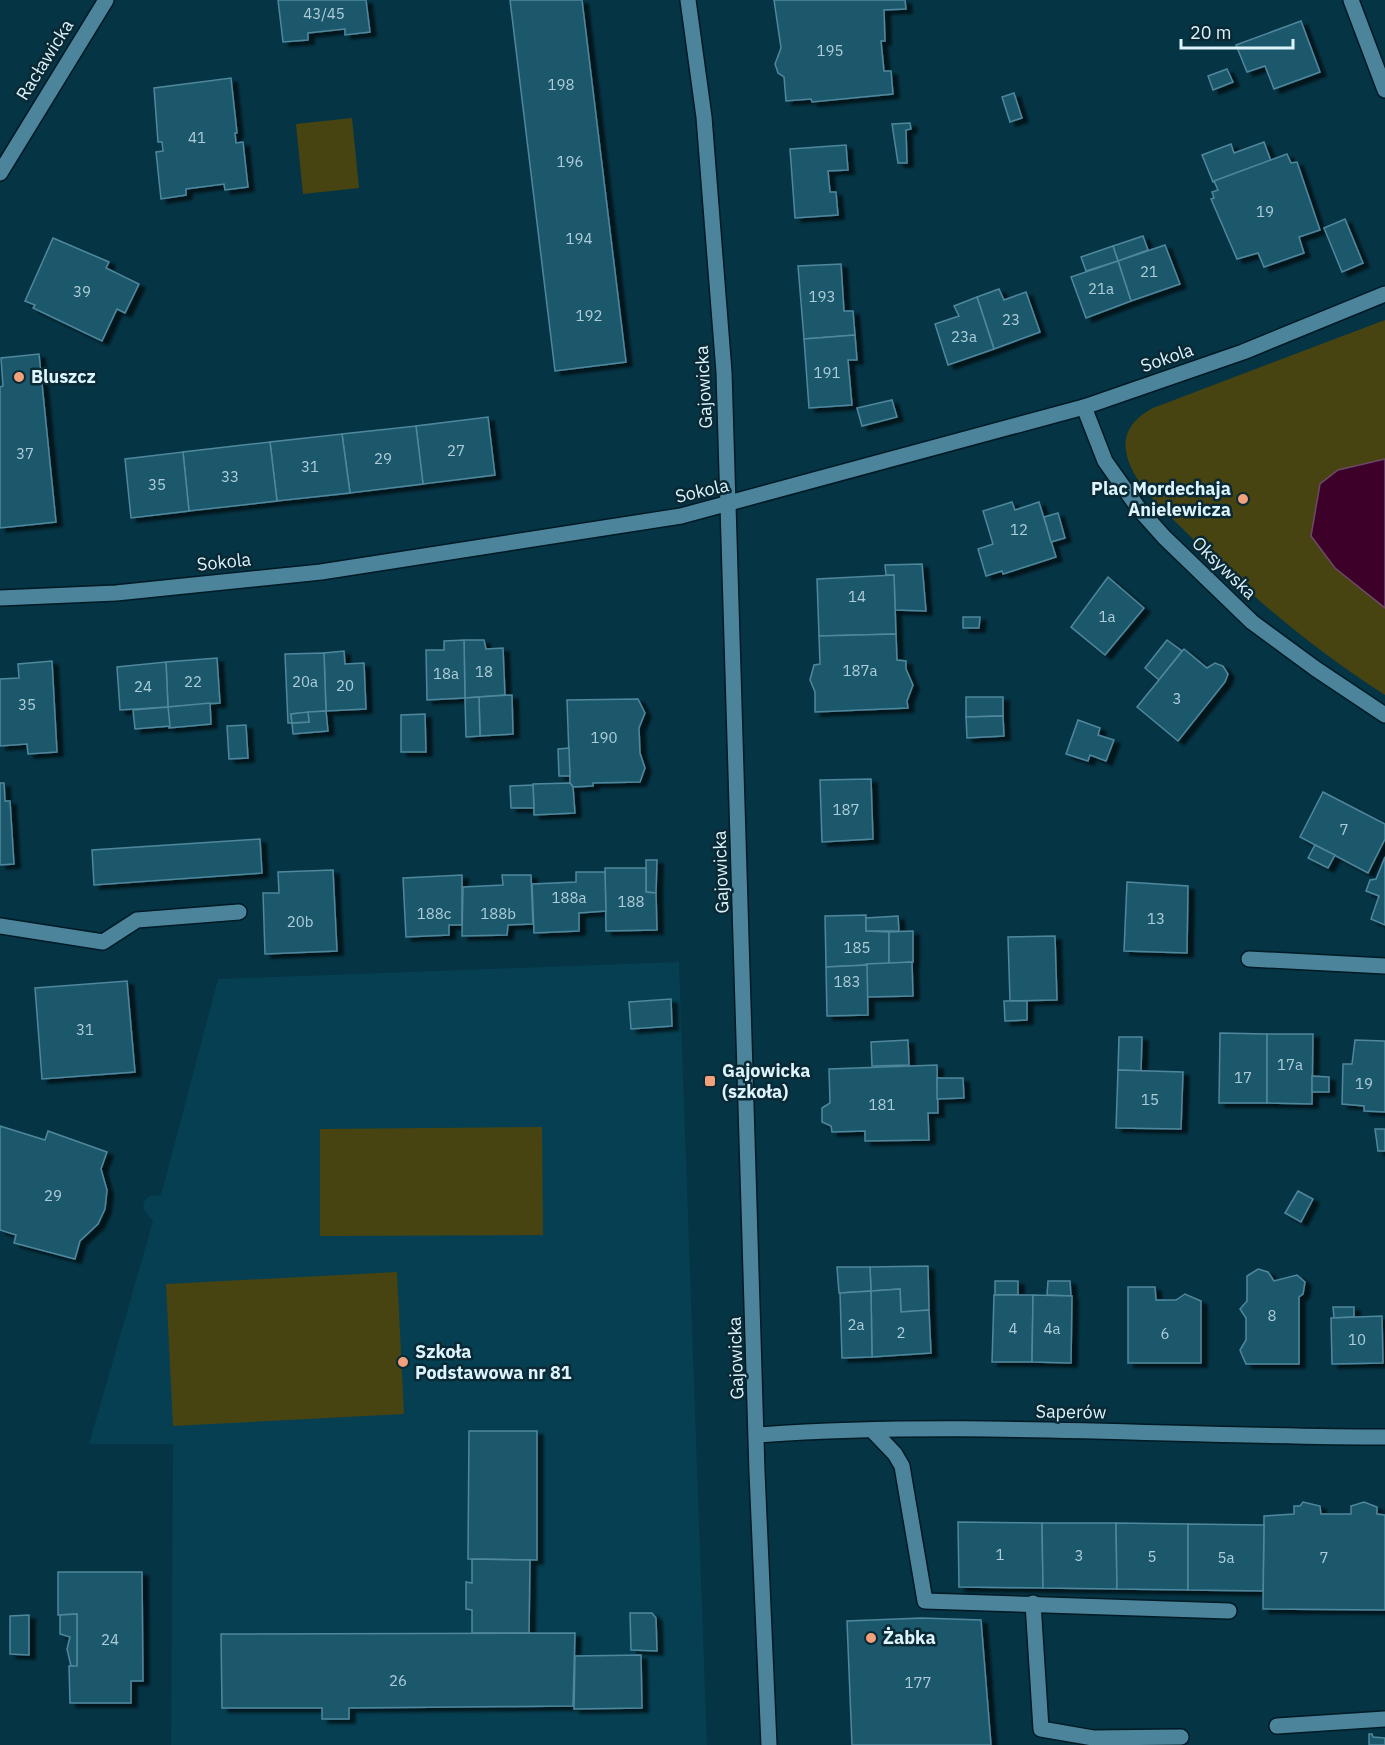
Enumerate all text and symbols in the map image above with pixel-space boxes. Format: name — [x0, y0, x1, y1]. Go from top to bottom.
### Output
house number: 43/45 — [303, 4, 345, 23]
scale bar — [1181, 12, 1294, 50]
street label: Racławicka — [11, 15, 79, 104]
text: 20 m — [1190, 21, 1232, 44]
house number: 195 — [816, 41, 844, 60]
house number: 198 — [547, 75, 575, 94]
house number: 41 — [188, 128, 206, 147]
house number: 196 — [556, 152, 584, 171]
house number: 19 — [1256, 202, 1274, 221]
house number: 194 — [565, 229, 593, 248]
house number: 21 — [1140, 262, 1158, 281]
house number: 21a — [1088, 279, 1114, 298]
house number: 39 — [73, 282, 91, 301]
house number: 193 — [808, 287, 836, 306]
house number: 192 — [575, 306, 603, 325]
house number: 23 — [1002, 310, 1020, 329]
house number: 23a — [951, 327, 977, 346]
street label: Sokola — [1137, 338, 1197, 377]
street label: Gajowicka — [690, 345, 717, 429]
house number: 191 — [813, 363, 841, 382]
place label: Bluszcz — [31, 365, 96, 388]
marker: Bluszcz — [12, 370, 26, 384]
house number: 27 — [447, 441, 465, 460]
house number: 37 — [16, 444, 34, 463]
house number: 29 — [374, 449, 392, 468]
house number: 31 — [301, 457, 319, 476]
house number: 33 — [221, 467, 239, 486]
street label: Sokola — [673, 473, 731, 508]
house number: 35 — [148, 475, 166, 494]
place label: Plac Mordechaja Anielewicza — [1091, 477, 1231, 521]
marker: Plac Mordechaja Anielewicza — [1236, 492, 1250, 506]
house number: 12 — [1010, 520, 1028, 539]
street label: Oksywska — [1187, 531, 1262, 604]
street label: Sokola — [196, 547, 253, 576]
house number: 14 — [848, 587, 866, 606]
house number: 1a — [1098, 607, 1116, 626]
house number: 187a — [842, 661, 878, 680]
house number: 18 — [475, 662, 493, 681]
house number: 18a — [433, 664, 459, 683]
house number: 22 — [184, 672, 202, 691]
house number: 20a — [292, 672, 318, 691]
house number: 20 — [336, 676, 354, 695]
house number: 24 — [134, 677, 152, 696]
house number: 3 — [1172, 689, 1182, 708]
house number: 35 — [18, 695, 36, 714]
house number: 190 — [590, 728, 618, 747]
house number: 187 — [832, 800, 860, 819]
house number: 7 — [1339, 820, 1349, 839]
street label: Gajowicka — [708, 830, 733, 914]
house number: 188a — [551, 888, 587, 907]
house number: 188 — [617, 892, 645, 911]
house number: 188c — [417, 904, 452, 923]
house number: 188b — [480, 904, 516, 923]
house number: 13 — [1147, 909, 1165, 928]
house number: 20b — [287, 912, 313, 931]
house number: 185 — [843, 938, 871, 957]
house number: 183 — [833, 972, 861, 991]
house number: 31 — [76, 1020, 94, 1039]
house number: 17a — [1277, 1055, 1303, 1074]
place label: Gajowicka (szkoła) — [722, 1059, 811, 1103]
house number: 17 — [1234, 1068, 1252, 1087]
marker: Gajowicka (szkoła) — [703, 1074, 717, 1088]
house number: 19 — [1355, 1074, 1373, 1093]
house number: 15 — [1141, 1090, 1159, 1109]
house number: 181 — [868, 1095, 896, 1114]
house number: 29 — [44, 1186, 62, 1205]
house number: 8 — [1267, 1306, 1277, 1325]
house number: 2a — [847, 1315, 865, 1334]
street label: Gajowicka — [723, 1316, 748, 1400]
house number: 4 — [1008, 1319, 1018, 1338]
house number: 4a — [1043, 1319, 1061, 1338]
house number: 2 — [896, 1323, 906, 1342]
house number: 6 — [1160, 1324, 1170, 1343]
house number: 10 — [1348, 1330, 1366, 1349]
place label: Szkoła Podstawowa nr 81 — [415, 1340, 572, 1384]
marker: Szkoła Podstawowa nr 81 — [396, 1355, 410, 1369]
street label: Saperów — [1035, 1399, 1107, 1424]
house number: 1 — [995, 1545, 1005, 1564]
house number: 3 — [1074, 1546, 1084, 1565]
house number: 5 — [1147, 1547, 1157, 1566]
house number: 5a — [1217, 1548, 1235, 1567]
house number: 7 — [1319, 1548, 1329, 1567]
place label: Żabka — [883, 1626, 936, 1649]
house number: 24 — [101, 1630, 119, 1649]
marker: Żabka — [864, 1631, 878, 1645]
house number: 26 — [389, 1671, 407, 1690]
house number: 177 — [904, 1673, 932, 1692]

